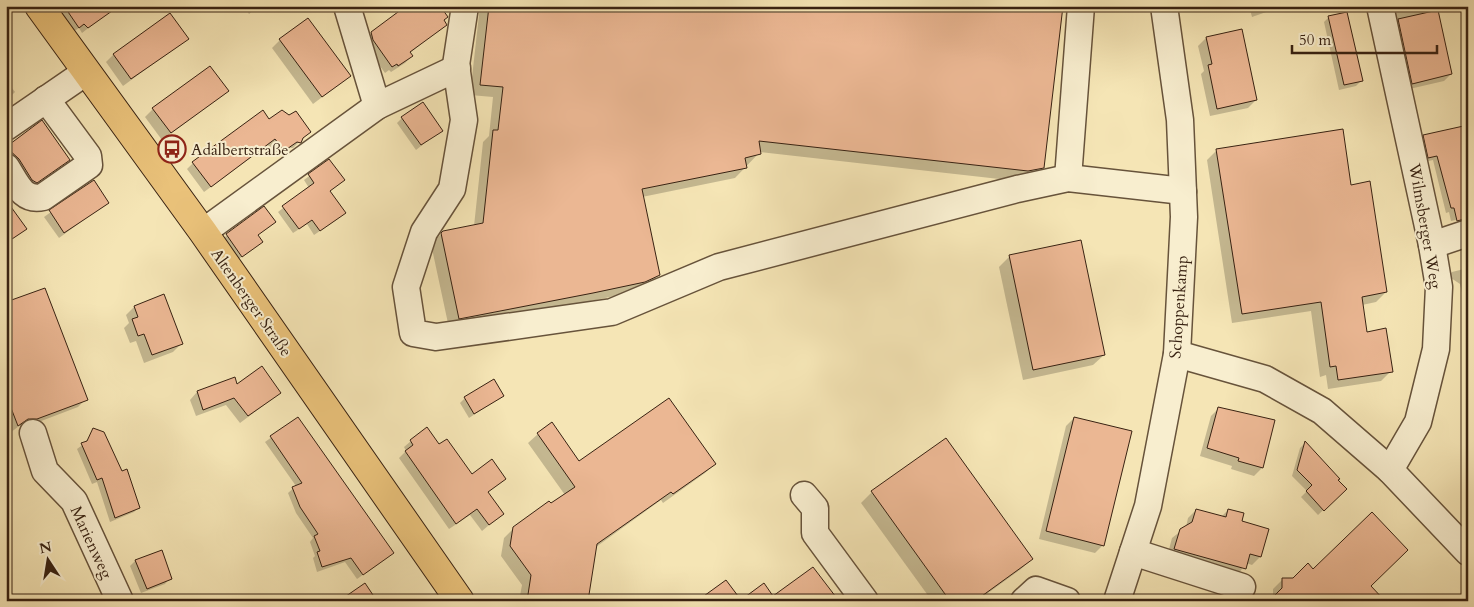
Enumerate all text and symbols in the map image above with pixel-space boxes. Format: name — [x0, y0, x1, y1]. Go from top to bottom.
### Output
scale bar — [1292, 22, 1436, 54]
text: 50 m — [1299, 30, 1331, 50]
bus stop icon: Adalbertstraße — [157, 134, 187, 164]
place label: Adalbertstraße — [191, 139, 289, 161]
street label: Wilmsberger Weg — [1403, 161, 1447, 291]
street label: Altenberger Straße — [206, 244, 297, 361]
street label: Schoppenkamp — [1164, 255, 1194, 360]
street label: Marienweg — [65, 503, 118, 582]
north arrow — [22, 534, 72, 584]
text: N — [37, 537, 53, 558]

